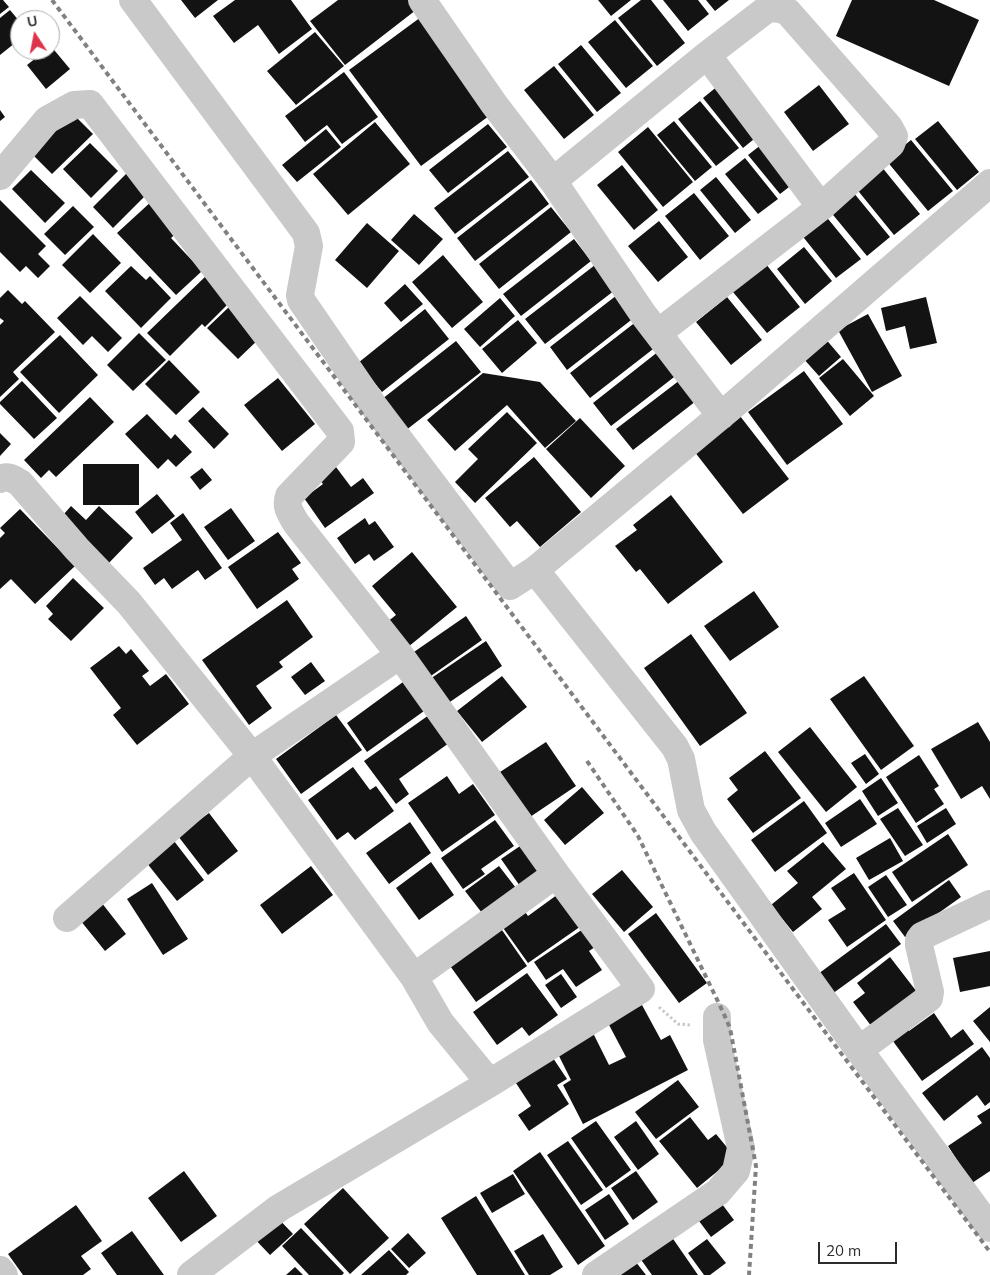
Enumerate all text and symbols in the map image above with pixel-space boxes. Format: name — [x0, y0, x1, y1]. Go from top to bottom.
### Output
north arrow — [10, 10, 60, 60]
text: U — [26, 11, 39, 31]
scale bar — [820, 1232, 899, 1264]
text: 20 m — [826, 1241, 861, 1260]

